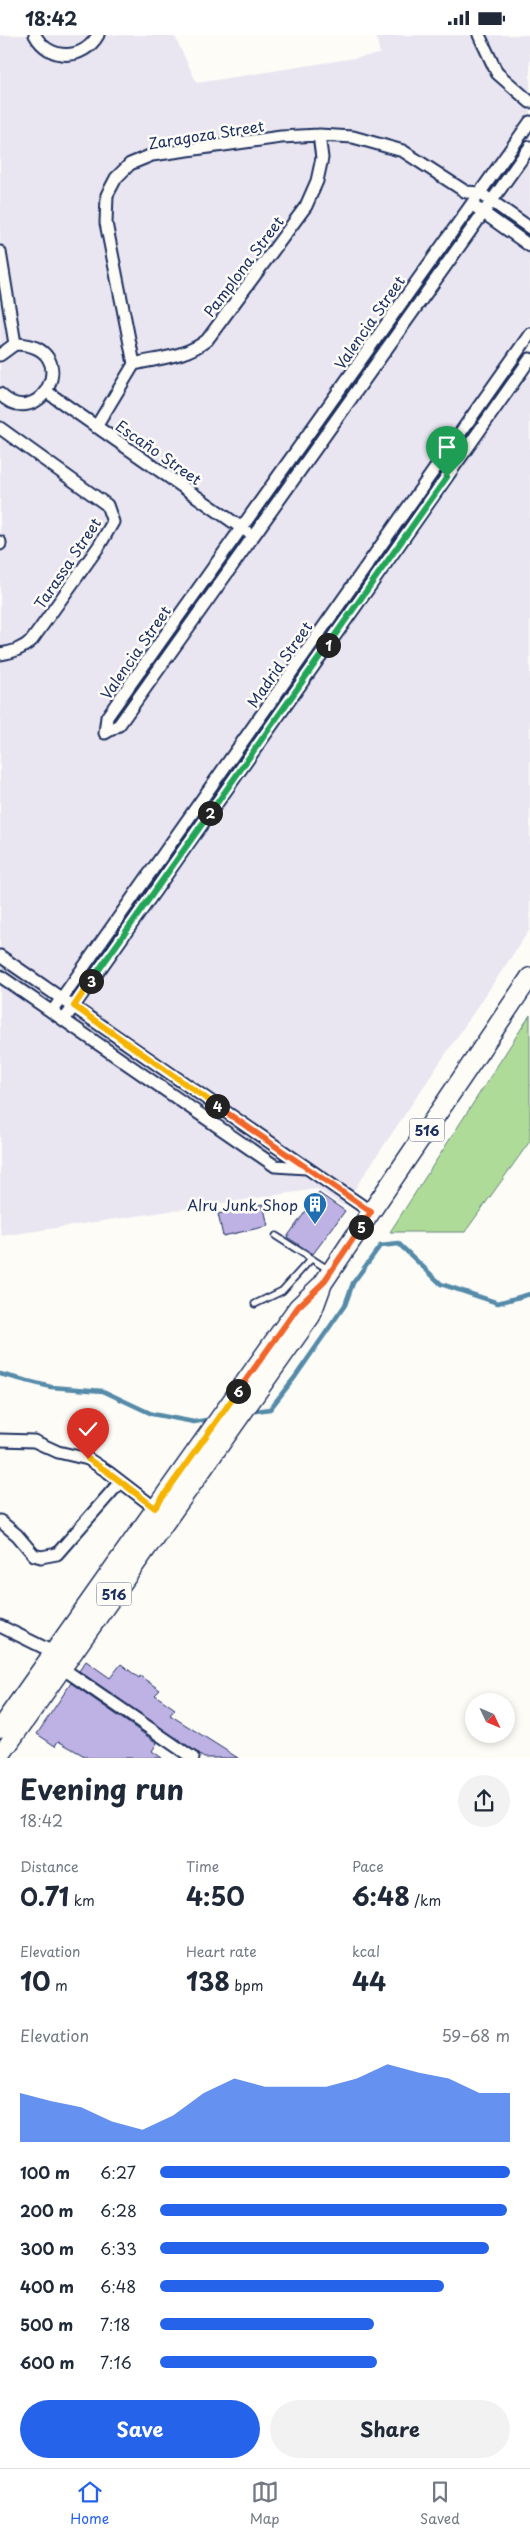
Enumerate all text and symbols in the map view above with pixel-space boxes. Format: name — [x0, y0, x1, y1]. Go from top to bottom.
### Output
text: 18:42 — [25, 4, 77, 32]
street label: Zaragoza Street — [146, 113, 266, 155]
street label: Pamplona Street — [197, 211, 289, 321]
street label: Valencia Street — [328, 270, 410, 374]
street label: Escaño Street — [111, 414, 207, 490]
pin — [426, 426, 468, 477]
icon: arrive — [433, 433, 461, 461]
street label: Tarassa Street — [28, 513, 106, 613]
street label: Valencia Street — [94, 600, 176, 704]
street label: Madrid Street — [241, 616, 317, 712]
pin: 1 — [316, 633, 340, 657]
text: 1 — [325, 635, 332, 656]
pin: 2 — [198, 801, 222, 825]
text: 2 — [206, 803, 215, 824]
pin: 3 — [78, 969, 104, 993]
text: 3 — [87, 971, 96, 992]
pin: 4 — [204, 1093, 230, 1119]
text: 4 — [213, 1096, 222, 1117]
road number: 516 — [410, 1119, 444, 1141]
building icon: Alru Junk Shop — [302, 1191, 328, 1225]
place label: Alru Junk Shop — [187, 1193, 298, 1216]
pin: 5 — [348, 1215, 374, 1239]
text: 5 — [357, 1217, 366, 1238]
pin: 6 — [226, 1379, 250, 1403]
text: 6 — [234, 1381, 243, 1402]
pin — [67, 1408, 109, 1459]
icon: check — [74, 1415, 102, 1443]
road number: 516 — [96, 1583, 132, 1605]
north arrow — [465, 1693, 515, 1743]
map controls — [465, 1693, 515, 1743]
text: Evening run — [20, 1767, 184, 1810]
button: share — [458, 1775, 510, 1827]
text: 18:42 — [20, 1808, 63, 1832]
text: Distance — [20, 1856, 79, 1877]
text: Time — [186, 1856, 219, 1877]
text: Pace — [352, 1856, 384, 1877]
text: 0.71 — [20, 1877, 69, 1915]
text: 4:50 — [186, 1877, 245, 1915]
text: 6:48 — [352, 1877, 410, 1915]
text: km — [69, 1890, 95, 1911]
text: /km — [410, 1890, 441, 1911]
text: Elevation — [20, 1941, 80, 1962]
text: Heart rate — [186, 1941, 257, 1962]
text: kcal — [352, 1941, 380, 1962]
text: 10 — [20, 1962, 50, 2000]
text: 138 — [186, 1962, 230, 2000]
text: 44 — [352, 1962, 386, 2000]
text: m — [50, 1975, 68, 1996]
text: bpm — [230, 1975, 264, 1996]
text: Elevation — [20, 2023, 89, 2047]
text: 59–68 m — [441, 2023, 510, 2047]
text: 100 m — [20, 2160, 70, 2184]
text: 6:27 — [100, 2160, 136, 2184]
text: 200 m — [20, 2198, 74, 2222]
text: 6:28 — [100, 2198, 137, 2222]
text: 300 m — [20, 2236, 74, 2260]
text: 6:33 — [100, 2236, 137, 2260]
text: 400 m — [20, 2274, 74, 2298]
text: 6:48 — [100, 2274, 136, 2298]
text: 500 m — [20, 2312, 73, 2336]
text: 7:18 — [100, 2312, 131, 2336]
text: 600 m — [20, 2350, 74, 2374]
text: 7:16 — [100, 2350, 132, 2374]
button: Save — [20, 2400, 260, 2458]
button: Share — [270, 2400, 510, 2458]
tab: Home — [70, 2478, 109, 2529]
tab: Map — [250, 2478, 280, 2529]
tab: Saved — [420, 2478, 460, 2529]

